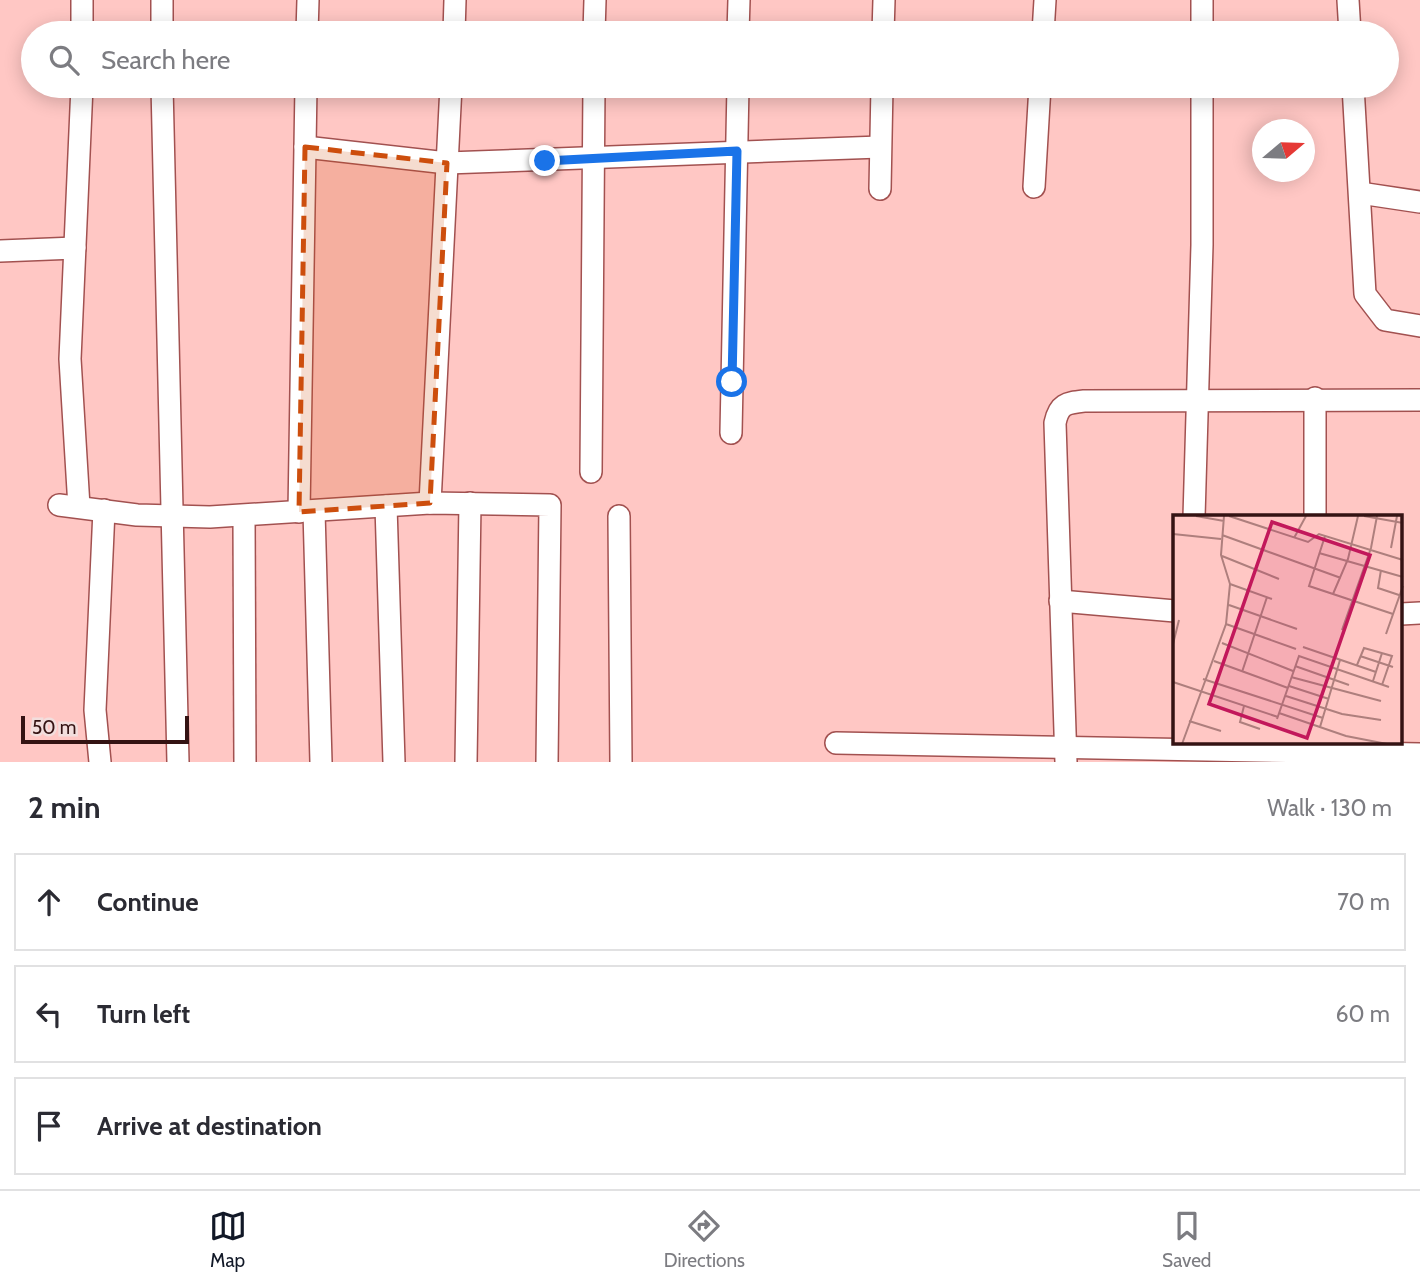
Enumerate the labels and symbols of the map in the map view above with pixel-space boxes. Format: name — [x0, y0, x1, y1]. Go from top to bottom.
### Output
north arrow — [1252, 119, 1315, 182]
route end — [529, 145, 560, 176]
route start — [716, 366, 747, 397]
inset map — [1173, 515, 1402, 744]
scale bar — [21, 713, 189, 745]

